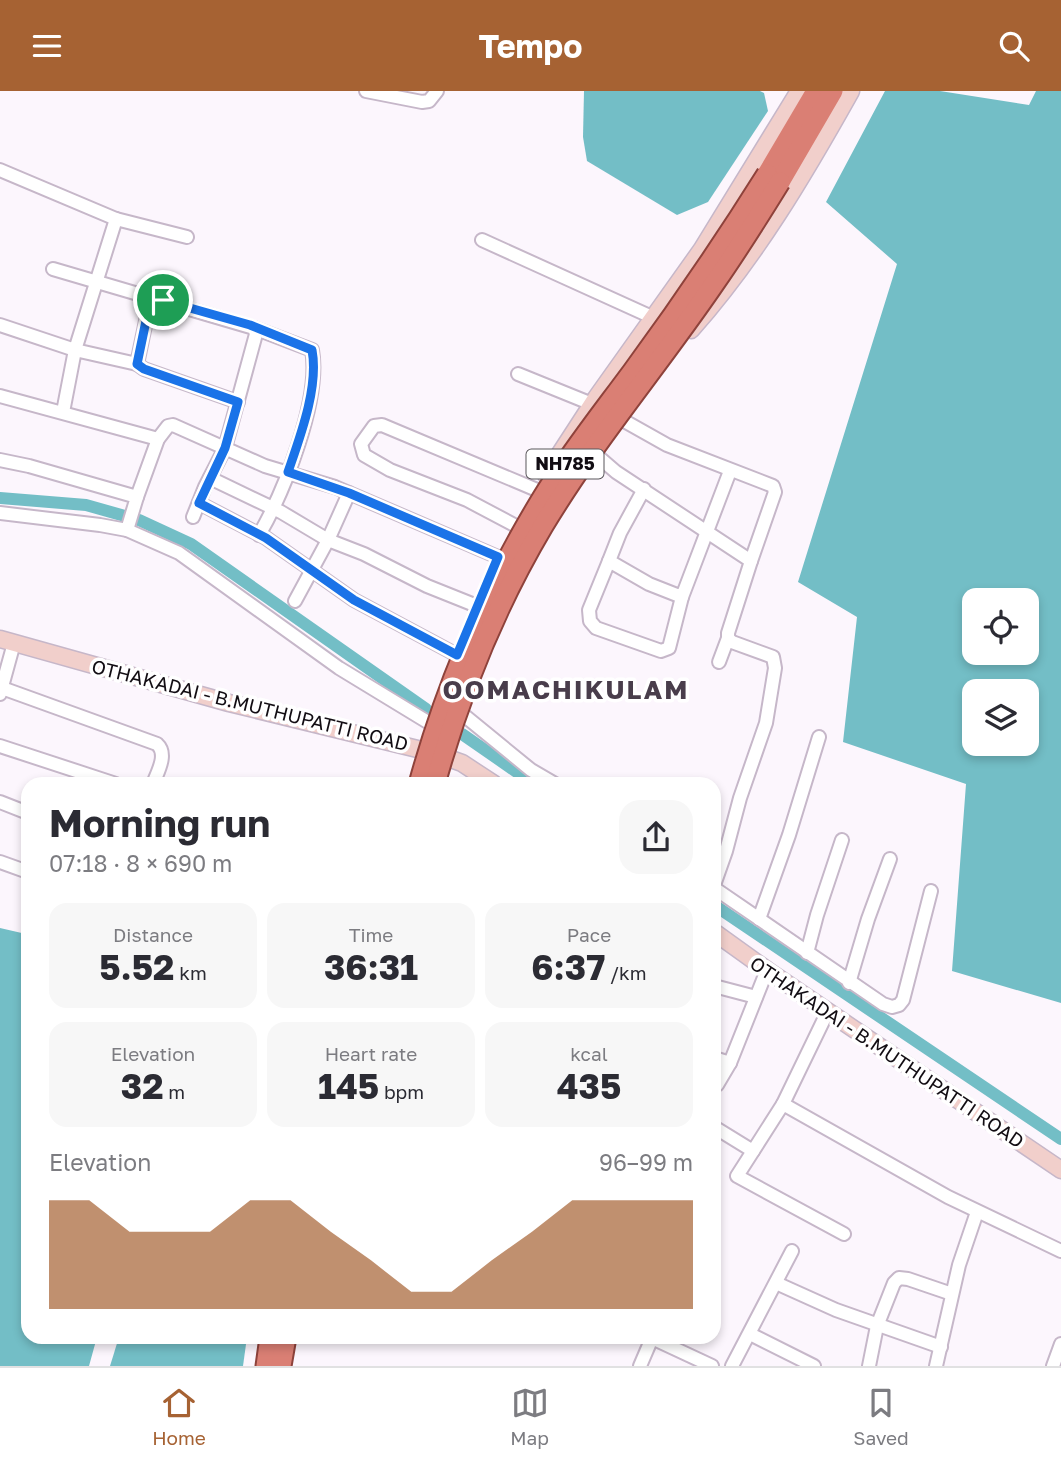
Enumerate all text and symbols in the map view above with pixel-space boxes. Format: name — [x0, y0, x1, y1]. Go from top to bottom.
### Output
icon: menu — [28, 27, 66, 65]
text: Tempo — [479, 27, 583, 65]
icon: search — [995, 27, 1033, 65]
pin — [133, 270, 193, 330]
icon: arrive — [144, 281, 182, 319]
road number: NH785 — [526, 449, 604, 479]
map controls — [962, 588, 1039, 756]
button: locate — [962, 588, 1039, 665]
street label: OTHAKADAI - B.MUTHUPATTI ROAD — [89, 654, 411, 755]
district label: OOMACHIKULAM — [443, 674, 689, 705]
button: layers — [962, 679, 1039, 756]
text: Morning run — [49, 800, 270, 845]
button: share — [619, 800, 693, 874]
text: 07:18 · 8 × 690 m — [49, 849, 232, 877]
text: Distance — [113, 923, 193, 946]
text: Time — [349, 923, 393, 946]
text: Pace — [567, 923, 611, 946]
text: 5.52 — [99, 946, 174, 988]
text: 36:31 — [324, 946, 418, 988]
text: 6:37 — [531, 946, 605, 988]
street label: OTHAKADAI - B.MUTHUPATTI ROAD — [746, 951, 1029, 1152]
text: km — [174, 961, 207, 984]
text: /km — [605, 961, 647, 984]
text: Elevation — [111, 1042, 195, 1065]
text: Heart rate — [325, 1042, 417, 1065]
text: kcal — [570, 1042, 608, 1065]
text: 32 — [121, 1065, 164, 1107]
text: 145 — [318, 1065, 379, 1107]
text: 435 — [557, 1065, 621, 1107]
text: m — [164, 1080, 185, 1103]
text: bpm — [379, 1080, 424, 1103]
text: Elevation — [49, 1148, 151, 1176]
text: 96–99 m — [599, 1148, 693, 1176]
tab: Home — [152, 1384, 206, 1449]
tab: Map — [510, 1384, 549, 1449]
tab: Saved — [853, 1384, 909, 1449]

